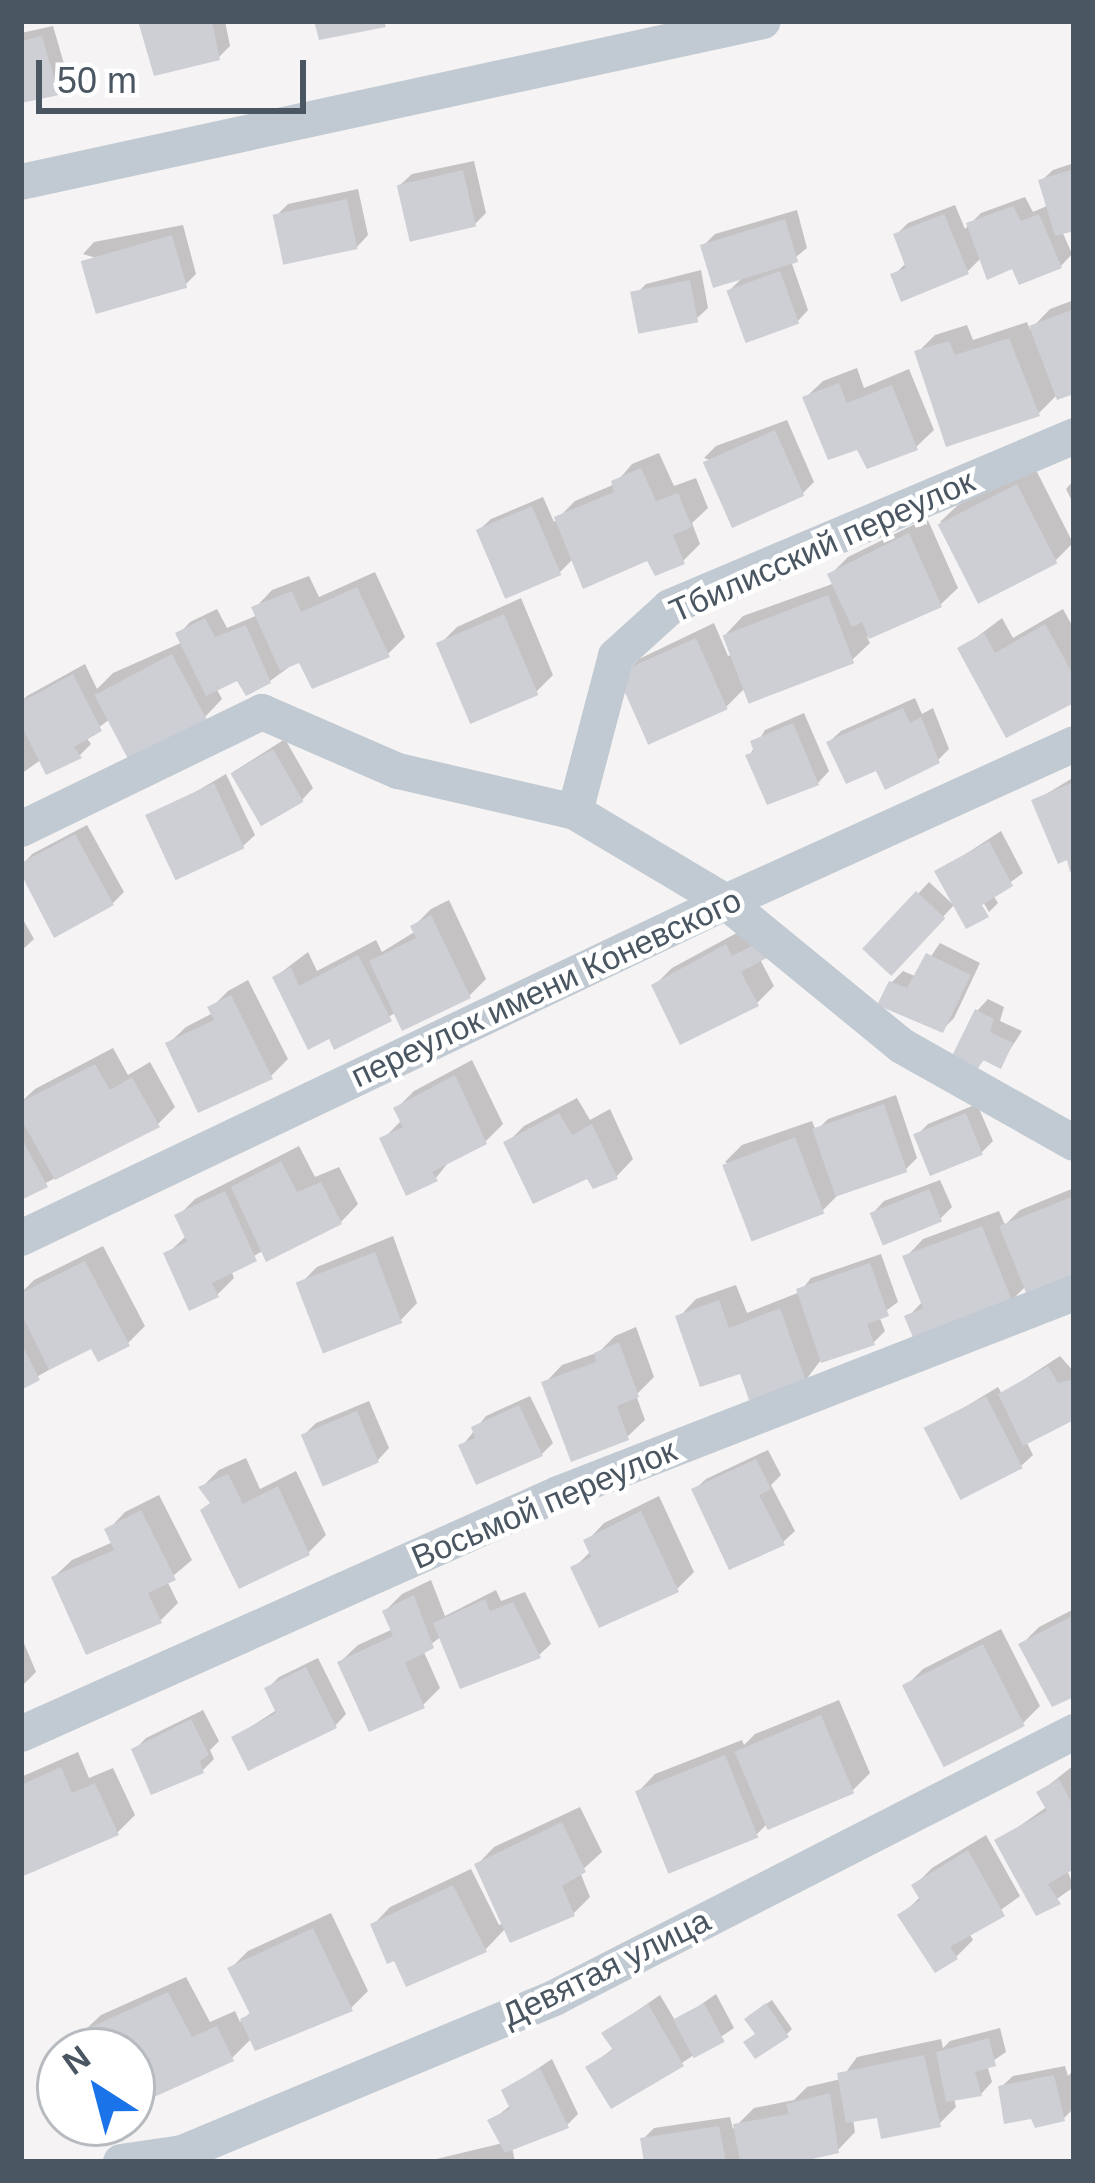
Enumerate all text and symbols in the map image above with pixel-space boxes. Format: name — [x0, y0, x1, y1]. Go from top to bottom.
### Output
scale bar — [42, 36, 312, 110]
text: 50 m — [57, 60, 137, 101]
street label: Тбилисский переулок — [663, 461, 981, 631]
street label: переулок имени Коневского — [345, 880, 747, 1096]
street label: Восьмой переулок — [406, 1430, 682, 1578]
street label: Девятая улица — [495, 1901, 717, 2035]
north arrow — [36, 2027, 156, 2147]
text: N — [56, 2038, 97, 2082]

